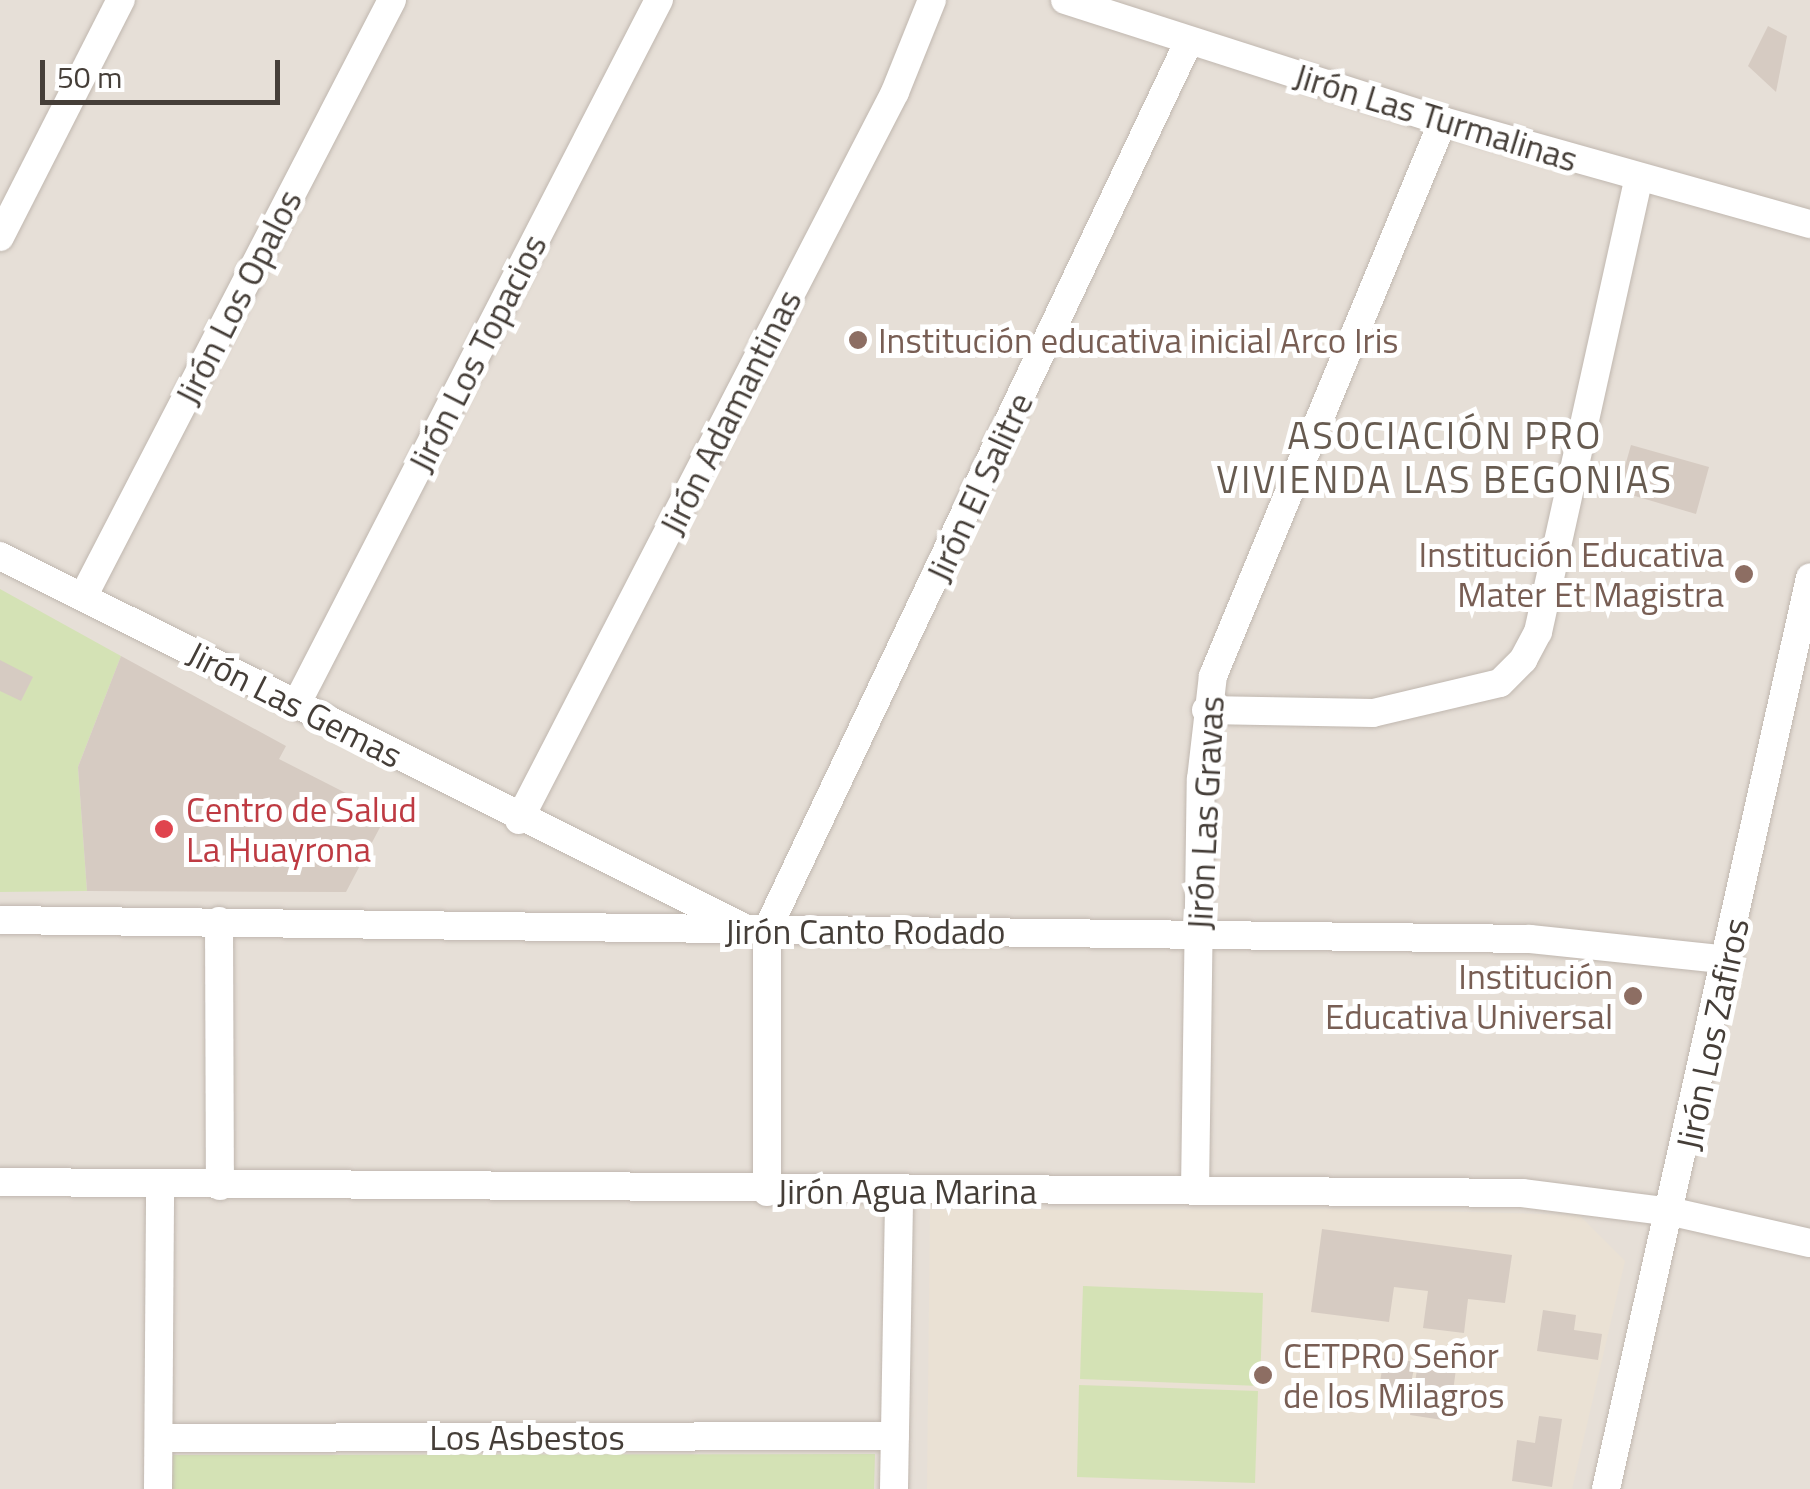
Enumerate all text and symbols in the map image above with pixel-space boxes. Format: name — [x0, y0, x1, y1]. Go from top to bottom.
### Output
scale bar — [45, 40, 285, 102]
text: 50 m — [57, 54, 122, 100]
street label: Jirón Las Turmalinas — [1289, 54, 1583, 180]
street label: Jirón Los Opalos — [166, 183, 310, 411]
street label: Jirón Los Topacios — [399, 227, 555, 479]
street label: Jirón Adamantinas — [650, 283, 810, 541]
place label: Institución educativa inicial Arco Iris — [878, 319, 1399, 361]
marker: Institución educativa inicial Arco Iris — [847, 329, 869, 351]
street label: Jirón El Salitre — [917, 386, 1041, 588]
district label: ASOCIACIÓN PRO VIVIENDA LAS BEGONIAS — [1216, 413, 1674, 502]
place label: Institución Educativa Mater Et Magistra — [1419, 533, 1724, 615]
marker: Institución Educativa Mater Et Magistra — [1733, 563, 1755, 585]
street label: Jirón Las Gemas — [181, 632, 409, 776]
street label: Jirón Las Gravas — [1178, 695, 1232, 931]
place label: Centro de Salud La Huayrona — [186, 788, 417, 870]
marker: Centro de Salud La Huayrona — [151, 816, 177, 842]
street label: Jirón Canto Rodado — [724, 910, 1006, 952]
street label: Jirón Los Zafiros — [1667, 914, 1757, 1154]
place label: Institución Educativa Universal — [1325, 955, 1613, 1037]
marker: Institución Educativa Universal — [1622, 985, 1644, 1007]
street label: Jirón Agua Marina — [777, 1170, 1037, 1212]
place label: CETPRO Señor de los Milagros — [1283, 1334, 1505, 1416]
marker: CETPRO Señor de los Milagros — [1252, 1364, 1274, 1386]
street label: Los Asbestos — [429, 1416, 625, 1458]

